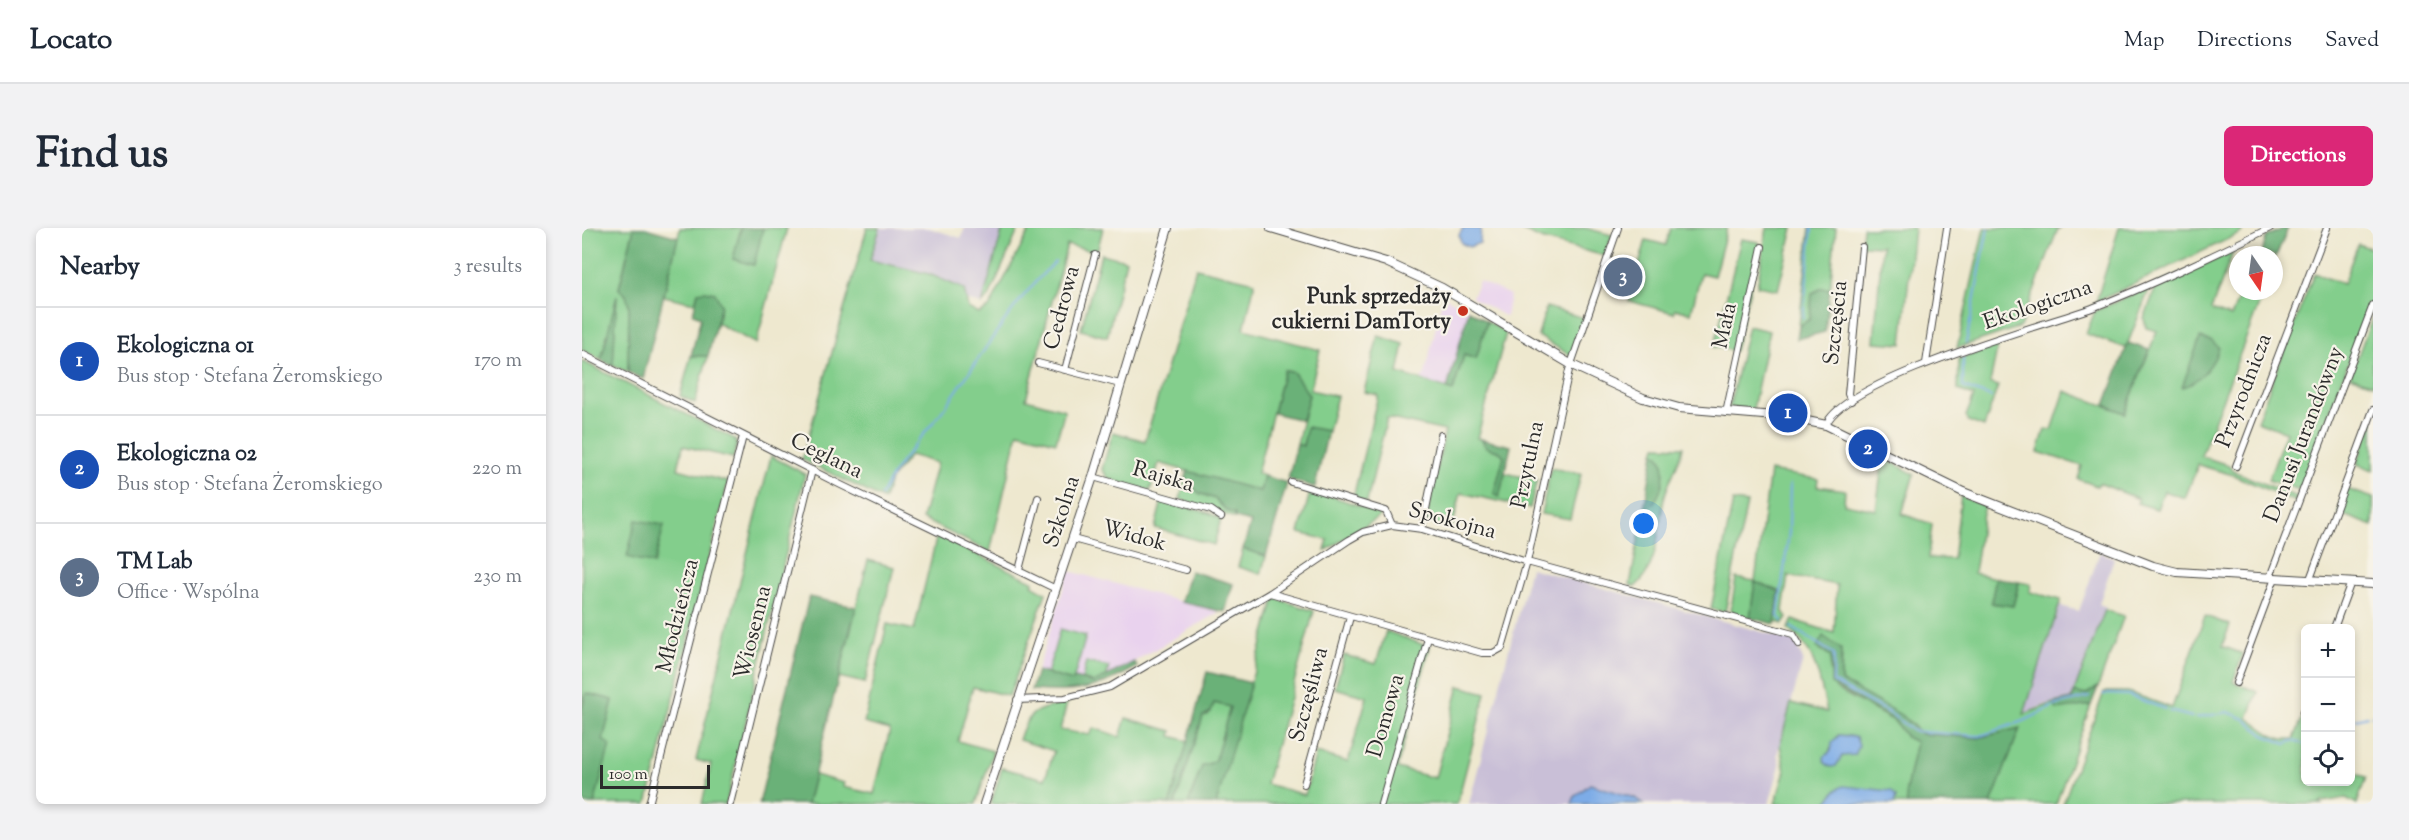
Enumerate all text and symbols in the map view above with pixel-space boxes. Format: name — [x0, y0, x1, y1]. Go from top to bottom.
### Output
text: Locato — [30, 21, 112, 61]
text: Map — [2124, 26, 2164, 56]
text: Directions — [2197, 26, 2292, 56]
text: Saved — [2325, 26, 2379, 56]
text: Find us — [36, 126, 168, 186]
button: Directions — [2224, 126, 2373, 186]
north arrow — [2229, 246, 2283, 300]
text: Nearby — [60, 249, 140, 286]
text: 3 results — [453, 253, 522, 282]
pin: 3 — [1604, 254, 1642, 300]
street label: Cedrowa — [1036, 262, 1090, 354]
street label: Ekologiczna — [1979, 272, 2097, 340]
street label: Szczęścia — [1817, 279, 1857, 367]
place label: Punk sprzedaży cukierni DamTorty — [1272, 282, 1451, 339]
street label: Mała — [1706, 300, 1746, 352]
marker: Punk sprzedaży cukierni DamTorty — [1456, 304, 1470, 318]
street label: Przyrodnicza — [2209, 329, 2281, 453]
text: Ekologiczna 01 — [117, 331, 254, 363]
street label: Danusi Jurandówny — [2257, 342, 2353, 528]
text: 1 — [76, 347, 83, 376]
text: 170 m — [474, 347, 522, 376]
text: Bus stop · Stefana Żeromskiego — [117, 363, 383, 392]
pin: 1 — [1768, 390, 1808, 435]
street label: Przytulna — [1504, 418, 1554, 512]
street label: Ceglana — [784, 426, 868, 488]
pin: 2 — [1848, 426, 1888, 472]
text: Ekologiczna 02 — [117, 439, 257, 471]
street label: Rajska — [1129, 454, 1197, 502]
text: 2 — [75, 455, 84, 484]
text: 220 m — [472, 455, 522, 484]
text: Bus stop · Stefana Żeromskiego — [117, 471, 383, 500]
street label: Szkolna — [1036, 472, 1090, 552]
street label: Spokojna — [1404, 495, 1500, 549]
your location — [1629, 509, 1658, 538]
street label: Widok — [1098, 513, 1170, 561]
text: TM Lab — [117, 547, 193, 579]
street label: Młodzieńcza — [649, 556, 709, 676]
text: 3 — [75, 563, 84, 592]
text: 230 m — [473, 563, 522, 592]
text: Office · Wspólna — [117, 579, 260, 608]
street label: Wiosenna — [727, 582, 781, 684]
map controls — [2301, 624, 2355, 786]
button: + — [2301, 624, 2355, 678]
street label: Szczęśliwa — [1282, 644, 1338, 746]
street label: Domowa — [1360, 671, 1414, 761]
button: − — [2301, 678, 2355, 732]
button: locate — [2301, 732, 2355, 786]
scale bar — [600, 762, 710, 790]
text: 100 m — [609, 764, 648, 787]

